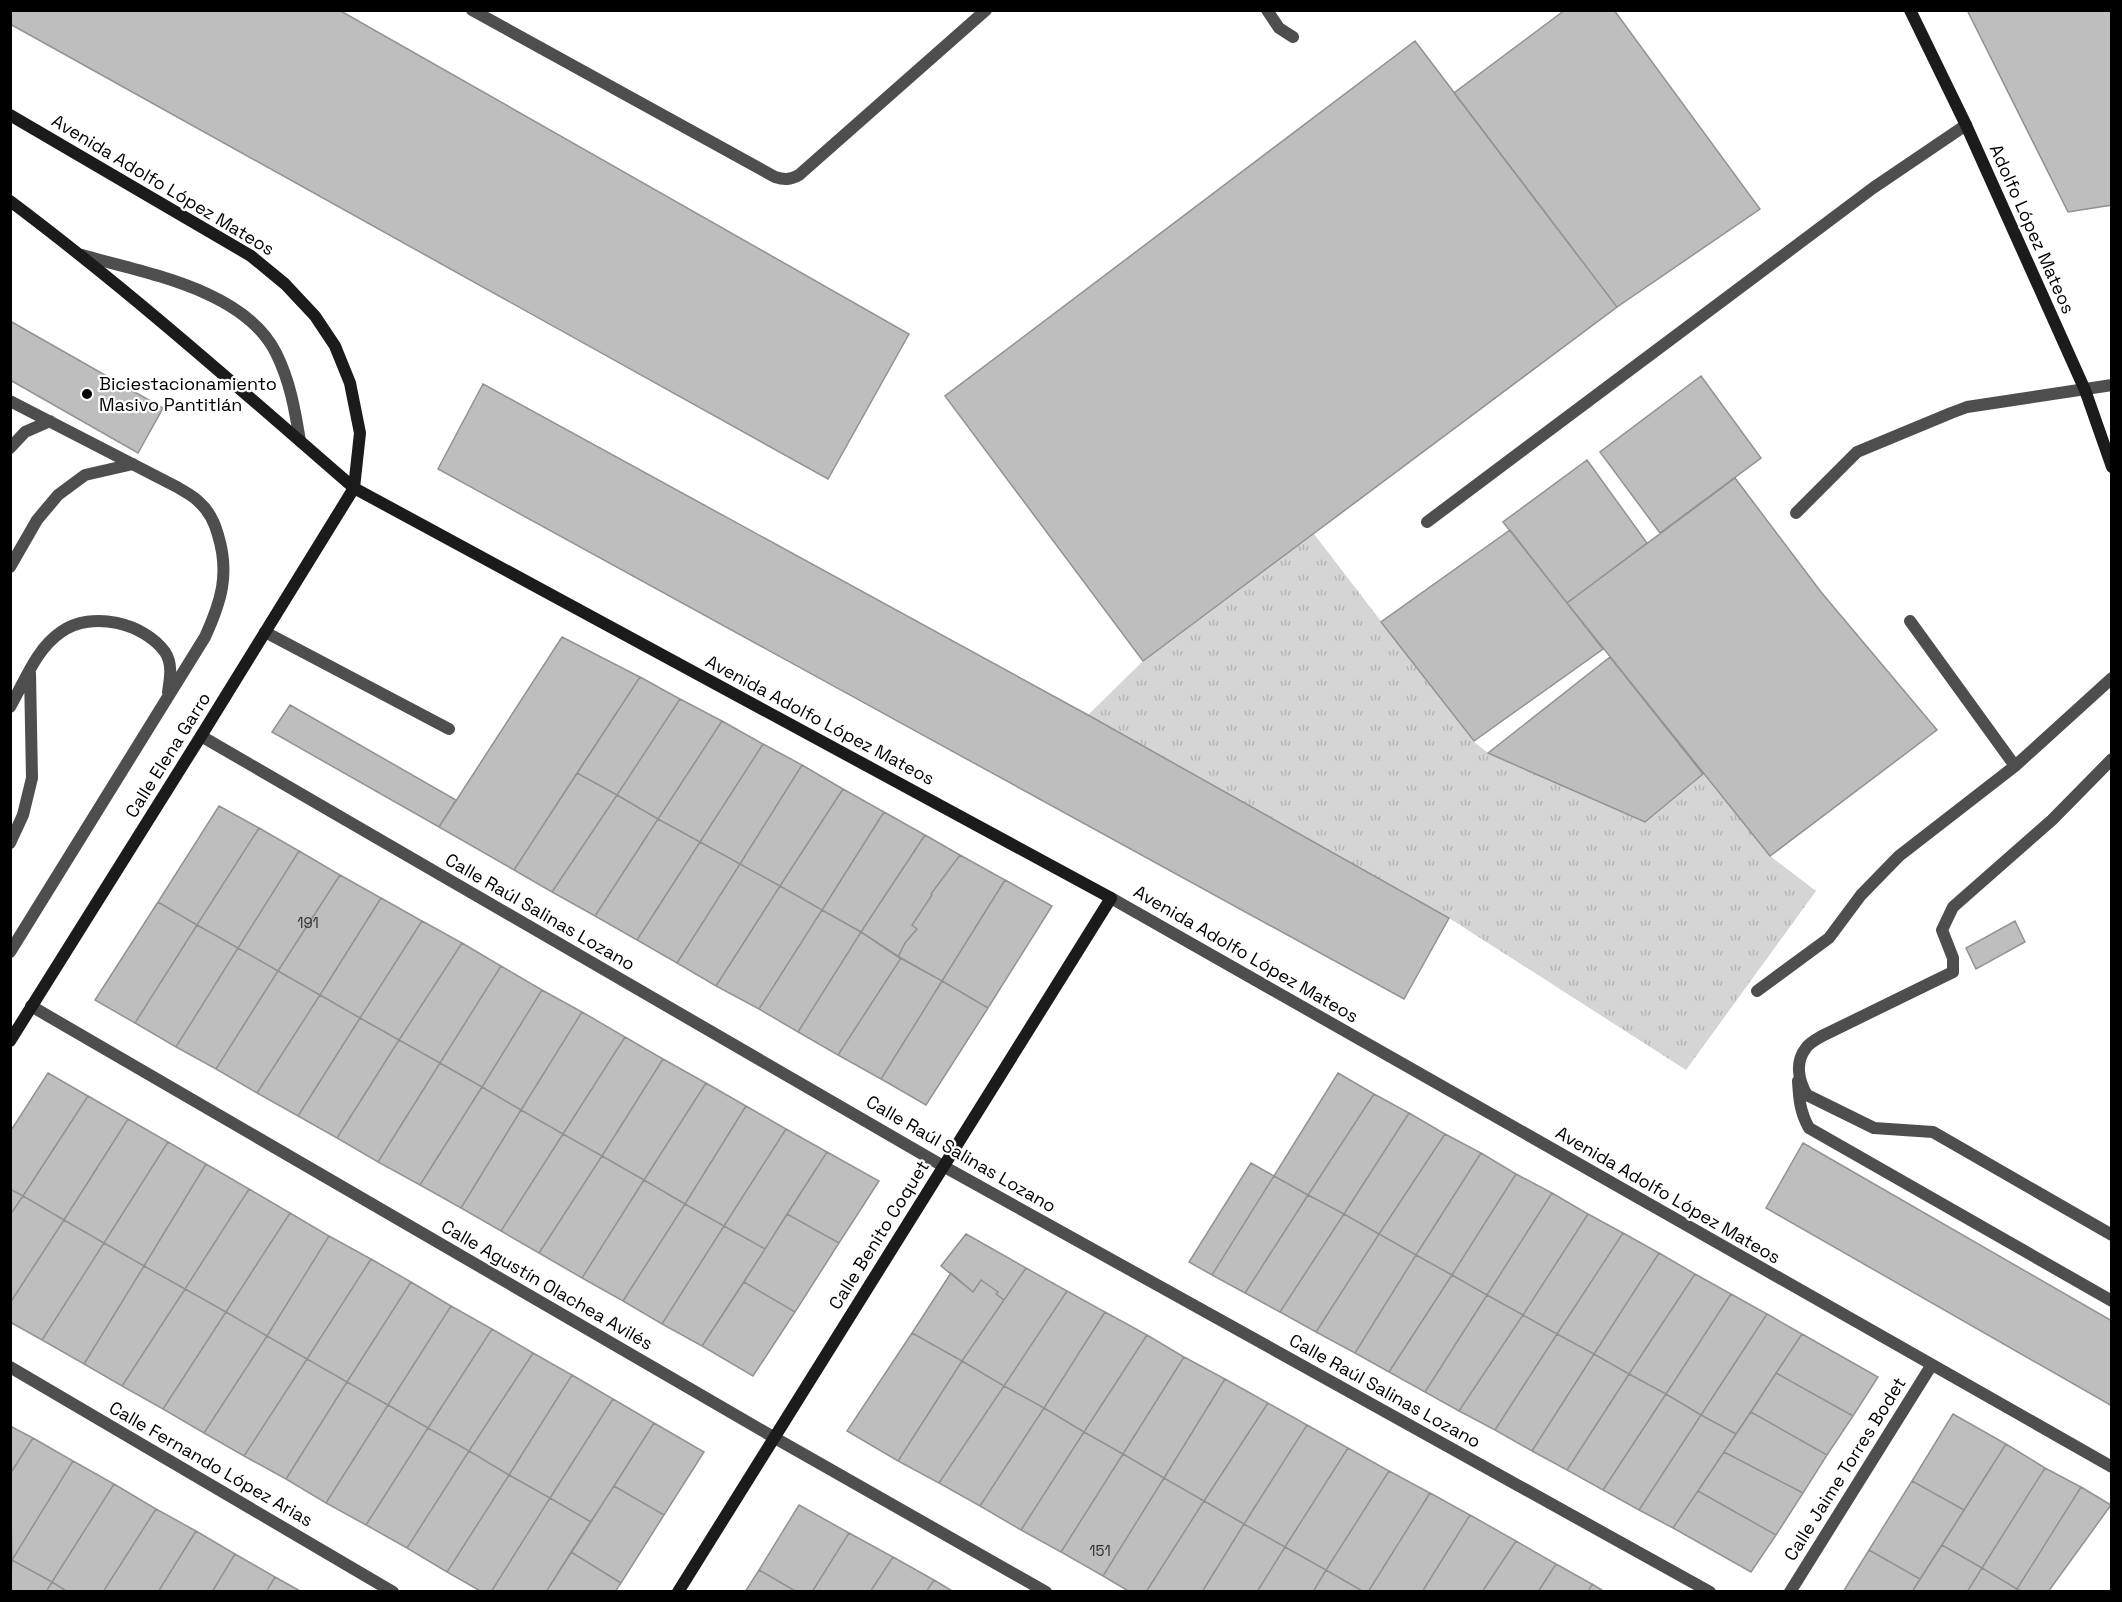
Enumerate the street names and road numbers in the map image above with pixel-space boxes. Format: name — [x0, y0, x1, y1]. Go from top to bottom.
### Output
street label: Avenida Adolfo López Mateos — [48, 109, 279, 260]
street label: Adolfo López Mateos — [1985, 140, 2080, 317]
street label: Avenida Adolfo López Mateos — [702, 649, 939, 790]
street label: Calle Elena Garro — [120, 688, 215, 822]
street label: Calle Raúl Salinas Lozano — [441, 848, 639, 975]
street label: Avenida Adolfo López Mateos — [1130, 880, 1363, 1028]
street label: Calle Raúl Salinas Lozano — [862, 1090, 1060, 1217]
street label: Avenida Adolfo López Mateos — [1552, 1121, 1785, 1269]
street label: Calle Benito Coquet — [823, 1156, 934, 1314]
street label: Calle Agustín Olachea Avilés — [437, 1214, 657, 1355]
street label: Calle Raúl Salinas Lozano — [1285, 1328, 1485, 1453]
street label: Calle Jaime Torres Bodet — [1779, 1373, 1911, 1565]
street label: Calle Fernando López Arias — [105, 1396, 317, 1531]

